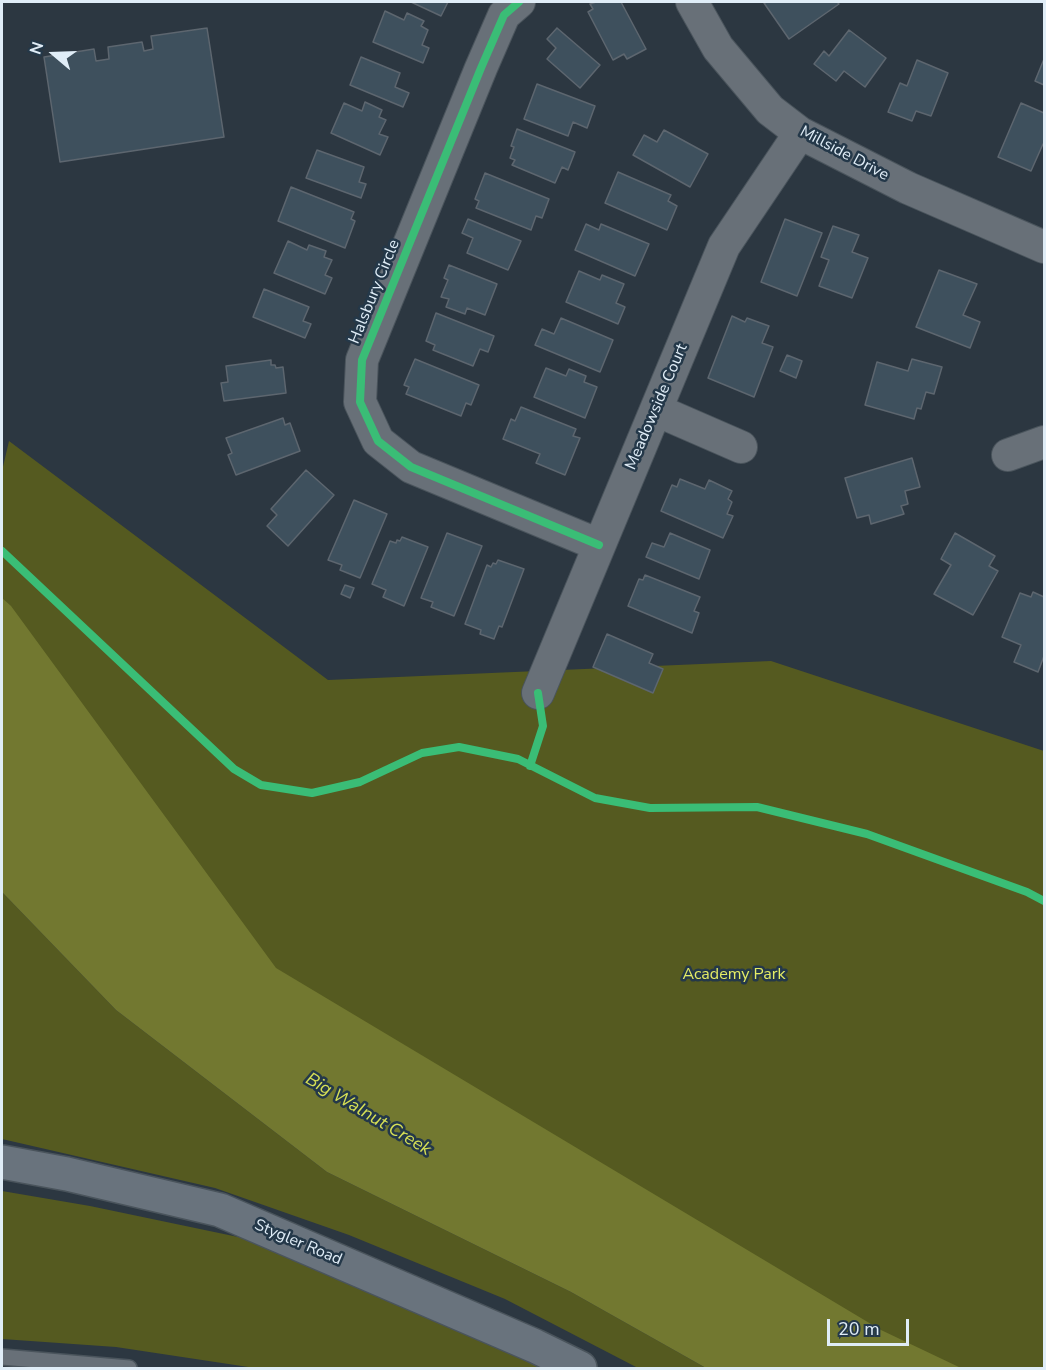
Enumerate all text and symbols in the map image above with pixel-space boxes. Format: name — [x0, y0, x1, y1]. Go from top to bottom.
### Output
north arrow — [24, 24, 84, 84]
text: N — [25, 39, 49, 57]
street label: Millside Drive — [796, 122, 892, 186]
street label: Halsbury Circle — [345, 237, 405, 347]
street label: Meadowside Court — [622, 341, 692, 473]
park label: Academy Park — [682, 965, 786, 985]
water label: Big Walnut Creek — [301, 1069, 435, 1161]
street label: Stygler Road — [251, 1216, 345, 1270]
scale bar — [830, 1307, 912, 1345]
text: 20 m — [838, 1317, 880, 1341]

